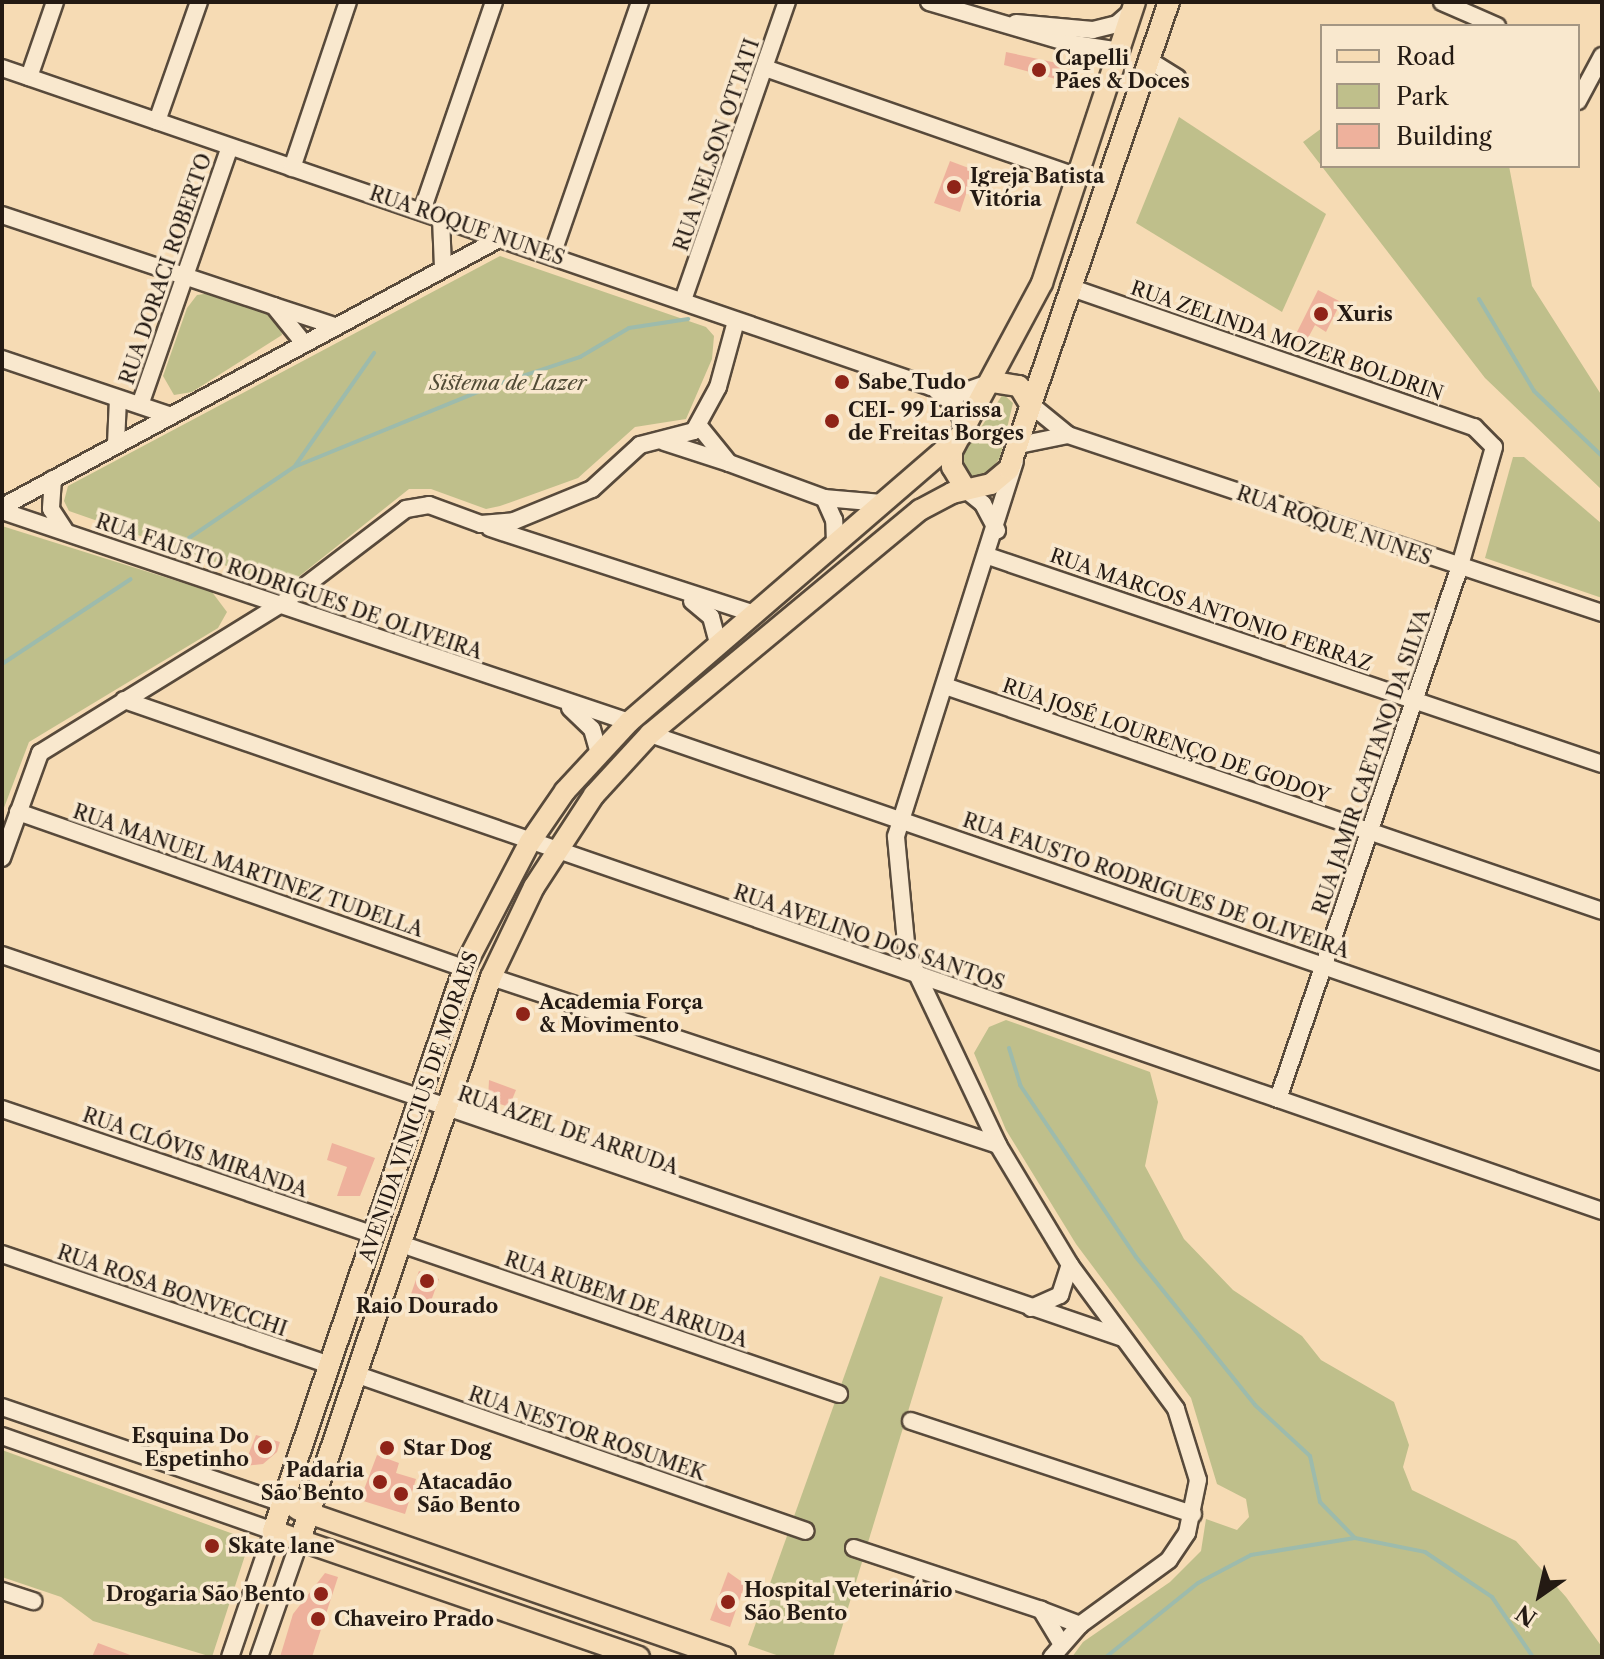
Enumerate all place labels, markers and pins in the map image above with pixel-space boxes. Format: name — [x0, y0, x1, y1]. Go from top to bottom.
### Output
place label: Capelli Pães & Doces — [1055, 46, 1190, 93]
marker: Capelli Pães & Doces — [1030, 61, 1048, 79]
place label: Igreja Batista Vitória — [970, 164, 1105, 211]
marker: Igreja Batista Vitória — [945, 178, 963, 196]
place label: Xuris — [1337, 302, 1393, 326]
marker: Xuris — [1312, 305, 1330, 323]
place label: Sabe Tudo — [858, 370, 966, 394]
marker: Sabe Tudo — [833, 373, 851, 391]
place label: CEI- 99 Larissa de Freitas Borges — [848, 398, 1024, 445]
marker: CEI- 99 Larissa de Freitas Borges — [823, 412, 841, 430]
place label: Academia Força & Movimento — [539, 990, 703, 1037]
marker: Academia Força & Movimento — [514, 1005, 532, 1023]
marker: Raio Dourado — [418, 1272, 436, 1290]
place label: Raio Dourado — [356, 1294, 498, 1318]
place label: Esquina Do Espetinho — [131, 1424, 249, 1471]
place label: Star Dog — [403, 1436, 492, 1460]
marker: Esquina Do Espetinho — [256, 1438, 274, 1456]
marker: Star Dog — [378, 1439, 396, 1457]
place label: Padaria São Bento — [261, 1458, 364, 1505]
place label: Atacadão São Bento — [417, 1470, 520, 1517]
marker: Padaria São Bento — [371, 1473, 389, 1491]
marker: Atacadão São Bento — [392, 1485, 410, 1503]
place label: Skate lane — [228, 1534, 335, 1558]
marker: Skate lane — [203, 1537, 221, 1555]
place label: Hospital Veterinário São Bento — [744, 1578, 953, 1625]
place label: Drogaria São Bento — [106, 1582, 305, 1606]
marker: Drogaria São Bento — [312, 1585, 330, 1603]
marker: Hospital Veterinário São Bento — [719, 1593, 737, 1611]
place label: Chaveiro Prado — [334, 1607, 494, 1631]
marker: Chaveiro Prado — [309, 1610, 327, 1628]

